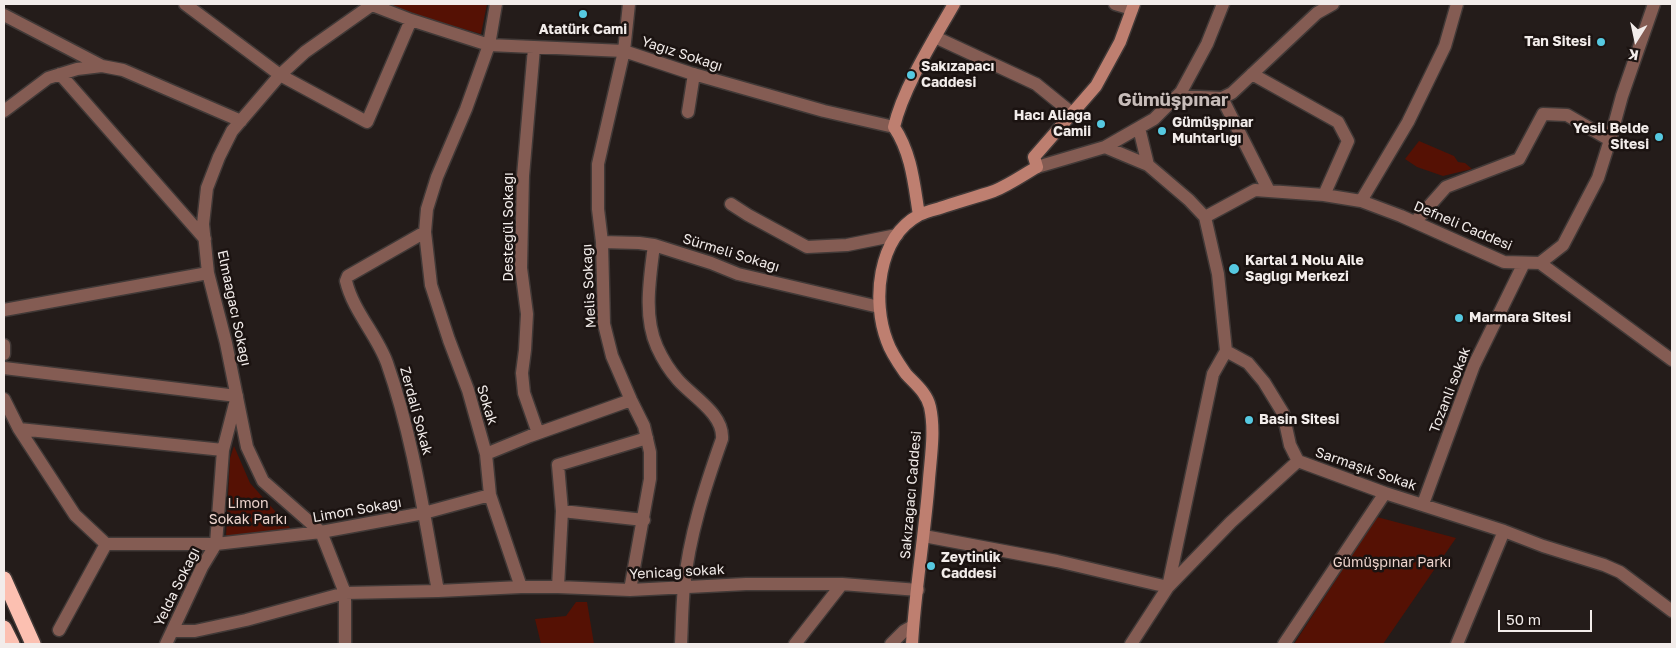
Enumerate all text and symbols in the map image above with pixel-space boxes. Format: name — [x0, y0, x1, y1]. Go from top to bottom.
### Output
marker: Atatürk Cami — [577, 8, 589, 20]
north arrow — [1611, 15, 1661, 65]
place label: Atatürk Cami — [539, 22, 627, 38]
street label: Yağız Sokağı — [639, 33, 725, 75]
place label: Tan Sitesi — [1524, 34, 1591, 50]
marker: Tan Sitesi — [1595, 36, 1607, 48]
text: K — [1627, 46, 1640, 65]
place label: Sakızapacı Caddesi — [921, 59, 994, 92]
marker: Sakızapacı Caddesi — [905, 69, 917, 81]
district label: Gümüşpınar — [1118, 89, 1228, 111]
place label: Hacı Aliağa Camii — [1014, 108, 1091, 140]
place label: Gümüşpınar Muhtarlığı — [1172, 115, 1254, 148]
marker: Hacı Aliağa Camii — [1095, 118, 1107, 130]
place label: Yesil Belde Sitesi — [1573, 121, 1649, 154]
marker: Gümüşpınar Muhtarlığı — [1156, 125, 1168, 137]
marker: Yesil Belde Sitesi — [1653, 131, 1665, 143]
street label: Destegül Sokağı — [501, 172, 517, 282]
street label: Defneli Caddesi — [1411, 198, 1515, 254]
street label: Sürmeli Sokağı — [680, 230, 782, 276]
street label: Melis Sokağı — [578, 243, 600, 329]
street label: Elmaağacı Sokağı — [214, 249, 254, 367]
place label: Kartal 1 Nolu Aile Sağlığı Merkezi — [1245, 253, 1364, 286]
marker: Kartal 1 Nolu Aile Sağlığı Merkezi — [1227, 262, 1241, 276]
place label: Marmara Sitesi — [1469, 310, 1571, 326]
marker: Marmara Sitesi — [1453, 312, 1465, 324]
street label: Tozanli sokak — [1426, 345, 1474, 435]
street label: Zerdali Sokak — [396, 365, 436, 457]
street label: Sokak — [473, 383, 501, 427]
place label: Basin Sitesi — [1259, 412, 1339, 428]
marker: Basin Sitesi — [1243, 414, 1255, 426]
street label: Sakızağacı Caddesi — [897, 430, 925, 560]
street label: Sarmaşık Sokak — [1313, 444, 1419, 494]
street label: Limon Sokağı — [311, 494, 403, 526]
park label: Limon Sokak Parkı — [209, 496, 287, 528]
street label: Yelda Sokağı — [151, 545, 203, 629]
place label: Zeyti̇nli̇k Caddesi̇ — [941, 550, 1001, 582]
park label: Gümüşpınar Parkı — [1333, 555, 1451, 571]
marker: Zeyti̇nli̇k Caddesi̇ — [925, 560, 937, 572]
street label: Yenicag sokak — [629, 561, 725, 583]
scale bar — [1501, 600, 1595, 632]
text: 50 m — [1506, 610, 1541, 628]

